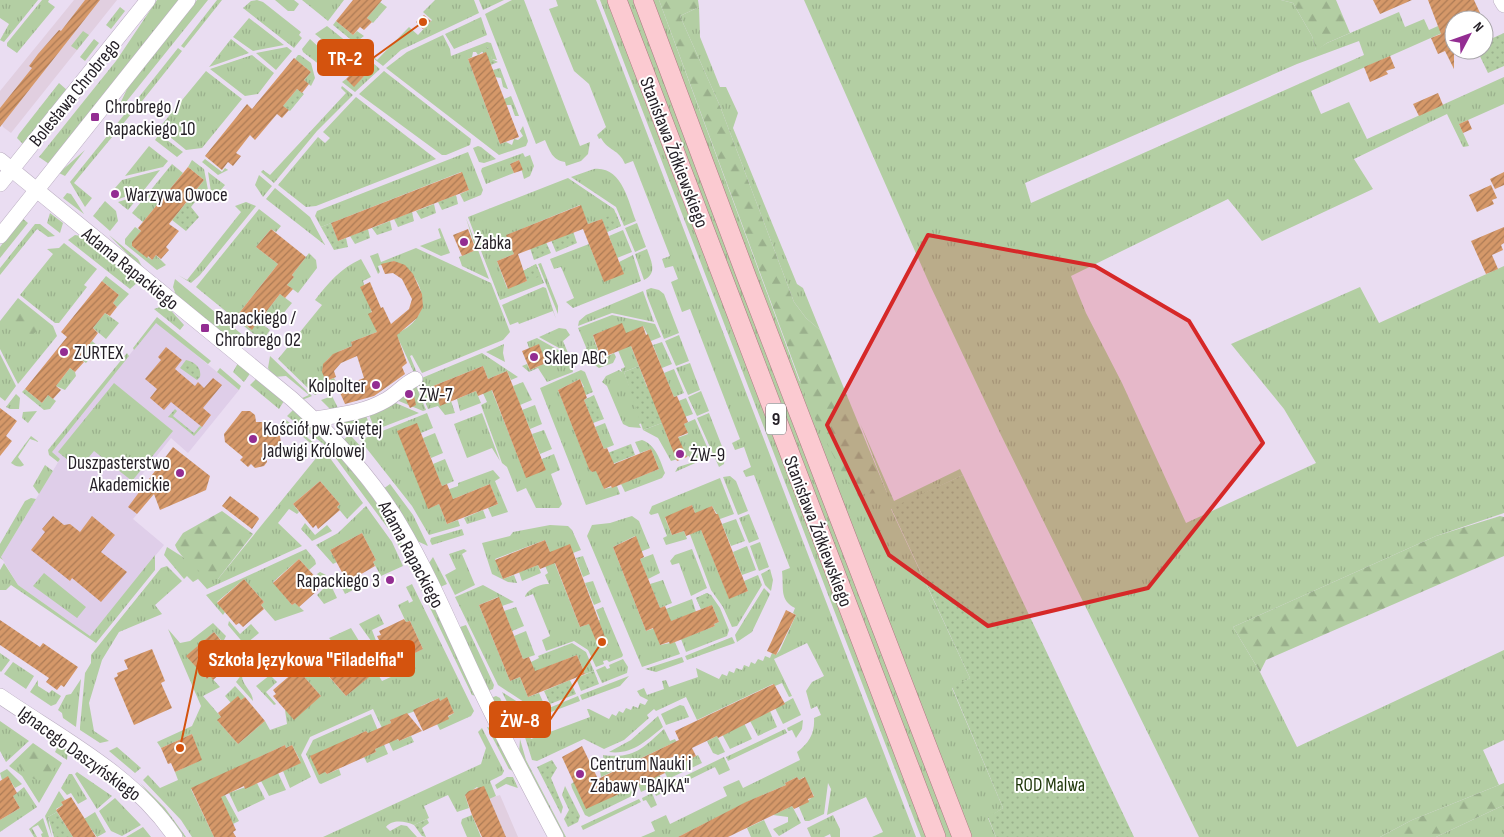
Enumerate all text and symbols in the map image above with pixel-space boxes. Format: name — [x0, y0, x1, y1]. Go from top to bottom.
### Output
north arrow — [1444, 10, 1494, 60]
text: N — [1470, 18, 1487, 35]
street label: Bolesława Chrobrego — [25, 34, 126, 152]
callout: TR-2 — [318, 40, 373, 75]
text: TR-2 — [328, 47, 362, 71]
street label: Stanisława Żółkiewskiego — [634, 74, 713, 231]
place label: Chrobrego / Rapackiego 10 — [105, 96, 196, 141]
marker: Chrobrego / Rapackiego 10 — [89, 111, 101, 123]
place label: Warzywa Owoce — [125, 184, 228, 207]
marker: Warzywa Owoce — [109, 188, 121, 200]
street label: Adama Rapackiego — [76, 222, 183, 315]
place label: Żabka — [474, 232, 511, 255]
marker: Żabka — [458, 236, 470, 248]
place label: Rapackiego / Chrobrego 02 — [215, 307, 301, 352]
marker: Rapackiego / Chrobrego 02 — [199, 322, 211, 334]
place label: ZURTEX — [74, 342, 123, 365]
marker: ZURTEX — [58, 346, 70, 358]
place label: Sklep ABC — [544, 347, 607, 370]
marker: Sklep ABC — [528, 351, 540, 363]
place label: Kolpolter — [308, 375, 367, 398]
marker: Kolpolter — [370, 379, 382, 391]
place label: ŻW-7 — [419, 384, 453, 407]
marker: ŻW-7 — [403, 388, 415, 400]
road number: 9 — [766, 404, 786, 434]
place label: Kościół pw. Świętej Jadwigi Królowej — [262, 418, 382, 463]
marker: Kościół pw. Świętej Jadwigi Królowej — [247, 433, 259, 445]
place label: ŻW-9 — [690, 444, 725, 467]
marker: ŻW-9 — [674, 448, 686, 460]
place label: Duszpasterstwo Akademickie — [68, 452, 170, 497]
street label: Stanisława Żółkiewskiego — [778, 453, 857, 610]
marker: Duszpasterstwo Akademickie — [174, 467, 186, 479]
street label: Adama Rapackiego — [372, 496, 449, 612]
place label: Rapackiego 3 — [297, 570, 380, 593]
marker: Rapackiego 3 — [384, 574, 396, 586]
callout: Szkoła Językowa "Filadelfia" — [199, 641, 414, 676]
text: Szkoła Językowa "Filadelfia" — [208, 648, 404, 672]
street label: Ignacego Daszyńskiego — [13, 702, 145, 807]
callout: ŻW-8 — [490, 702, 550, 737]
text: ŻW-8 — [500, 709, 540, 733]
place label: Centrum Nauki i Zabawy "BAJKA" — [590, 753, 692, 798]
marker: Centrum Nauki i Zabawy "BAJKA" — [574, 768, 586, 780]
park label: ROD Malwa — [1015, 774, 1085, 797]

